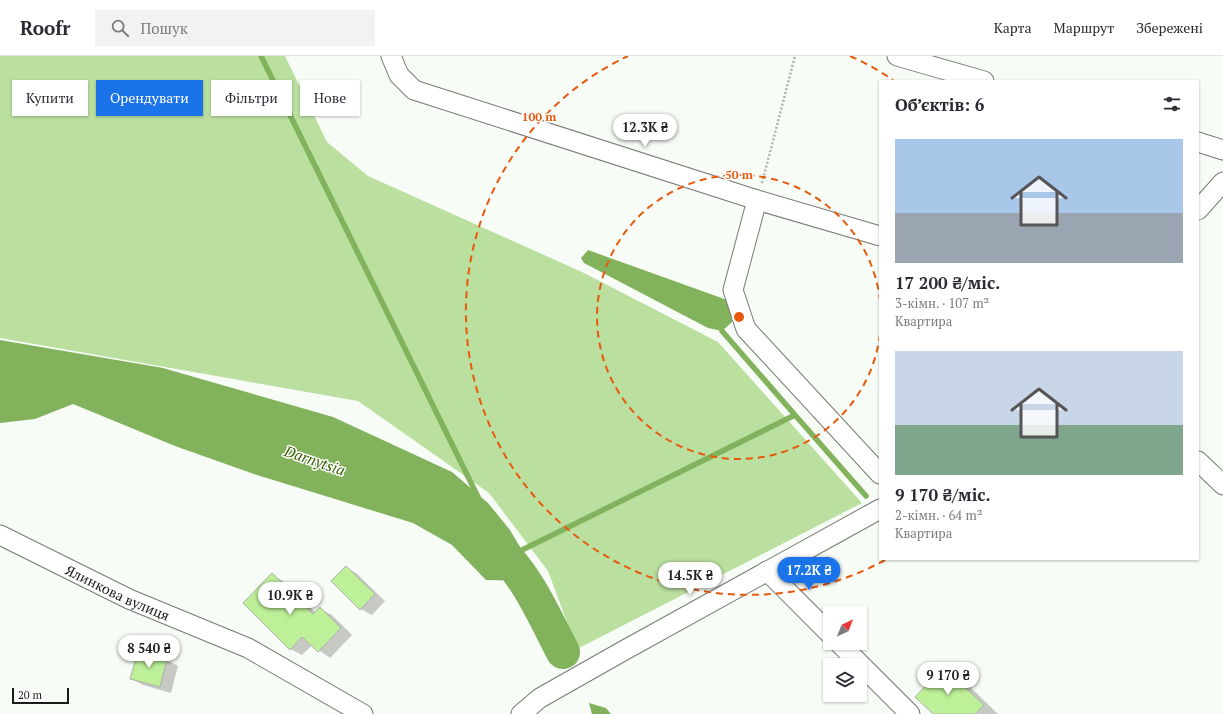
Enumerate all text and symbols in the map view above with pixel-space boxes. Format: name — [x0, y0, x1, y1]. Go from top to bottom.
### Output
search box — [95, 10, 375, 46]
text: Roofr — [20, 15, 71, 40]
icon: search — [109, 17, 131, 39]
text: Пошук — [141, 18, 188, 38]
text: Карта — [994, 18, 1032, 37]
text: Маршрут — [1054, 18, 1114, 37]
text: Збережені — [1136, 18, 1203, 37]
chip: Купити — [12, 80, 88, 116]
chip: Орендувати — [96, 80, 203, 116]
chip: Фільтри — [211, 80, 292, 116]
chip: Нове — [300, 80, 360, 116]
text: Об’єктів: 6 — [895, 93, 984, 116]
icon: filters — [1161, 93, 1183, 115]
text: 100 m — [522, 109, 556, 124]
pin: 12.3K ₴ — [608, 114, 682, 148]
text: 12.3K ₴ — [622, 118, 668, 136]
icon: home — [1003, 165, 1075, 237]
text: 50 m — [725, 167, 753, 182]
text: 17 200 ₴/міс. — [895, 271, 1000, 294]
text: 3-кімн. · 107 m² — [895, 294, 989, 312]
centre of rings — [732, 310, 746, 324]
text: Квартира — [895, 312, 952, 330]
icon: home — [1003, 377, 1075, 449]
water label: Darnytsia — [281, 440, 348, 480]
text: 9 170 ₴/міс. — [895, 483, 991, 506]
text: 2-кімн. · 64 m² — [895, 506, 982, 524]
text: Квартира — [895, 524, 952, 542]
pin: 17.2K ₴ — [772, 557, 846, 591]
street label: Ялинкова вулиця — [62, 560, 173, 624]
text: 17.2K ₴ — [786, 561, 832, 579]
pin: 14.5K ₴ — [653, 562, 727, 596]
text: 14.5K ₴ — [667, 566, 713, 584]
pin: 10.9K ₴ — [253, 582, 327, 616]
text: 10.9K ₴ — [267, 586, 313, 604]
north arrow — [823, 606, 867, 650]
map controls — [823, 606, 867, 702]
pin: 8 540 ₴ — [112, 635, 186, 669]
text: 8 540 ₴ — [127, 639, 171, 657]
button: layers — [823, 658, 867, 702]
pin: 9 170 ₴ — [911, 662, 985, 696]
text: 9 170 ₴ — [926, 666, 970, 684]
scale bar — [12, 686, 69, 705]
text: 20 m — [18, 688, 42, 702]

